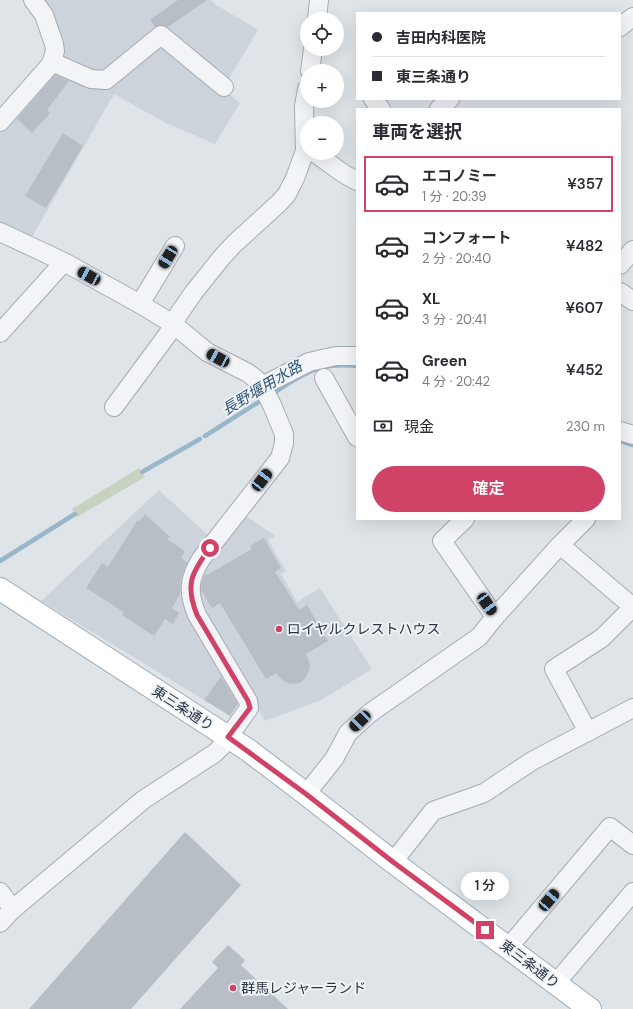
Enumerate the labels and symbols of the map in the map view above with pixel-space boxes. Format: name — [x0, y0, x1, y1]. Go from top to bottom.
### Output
car — [157, 244, 179, 270]
car — [76, 265, 102, 287]
car — [205, 347, 231, 369]
water label: 長野堰用水路 — [218, 355, 307, 420]
car — [250, 467, 274, 493]
route start — [201, 539, 219, 557]
car — [475, 591, 499, 617]
place label: ロイヤルクレストハウス — [287, 620, 441, 638]
marker: ロイヤルクレストハウス — [274, 624, 284, 634]
street label: 東三条通り — [149, 681, 217, 735]
car — [347, 708, 373, 734]
callout: 1 分 — [461, 872, 509, 900]
car — [537, 887, 561, 913]
route end — [476, 921, 494, 939]
street label: 東三条通り — [497, 936, 563, 992]
place label: 群馬レジャーランド — [241, 979, 366, 997]
marker: 群馬レジャーランド — [228, 983, 238, 993]

